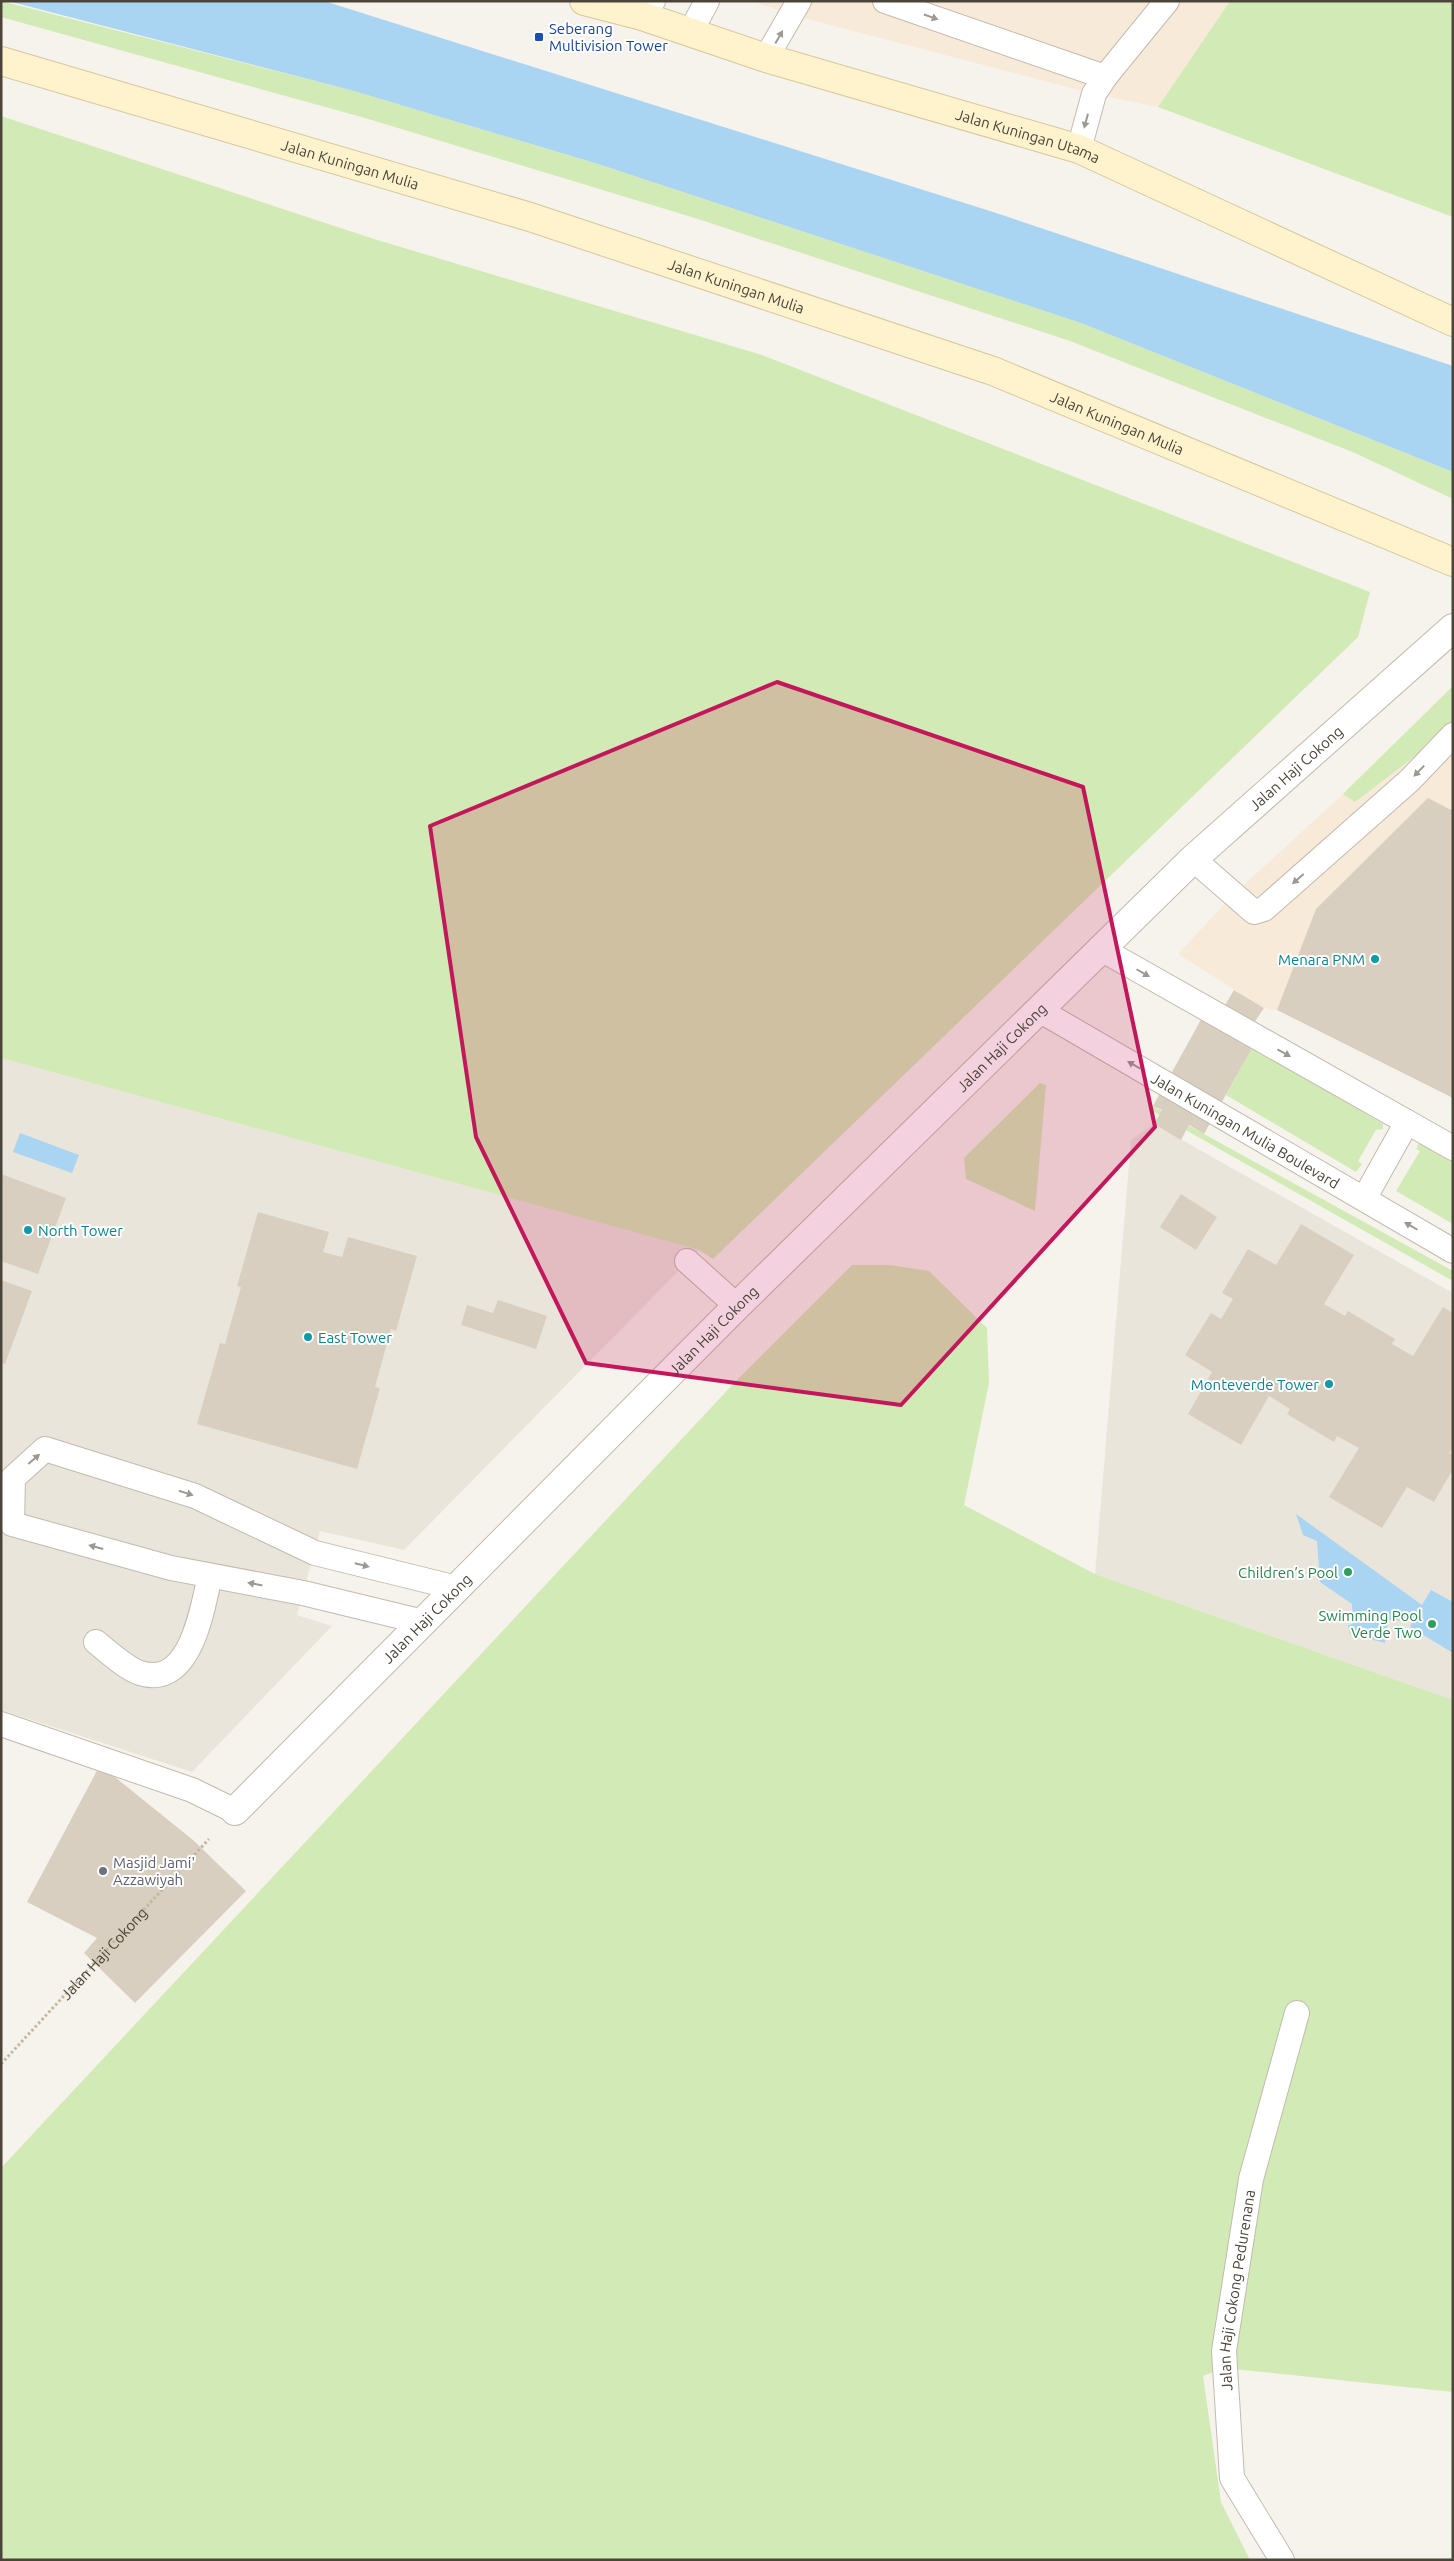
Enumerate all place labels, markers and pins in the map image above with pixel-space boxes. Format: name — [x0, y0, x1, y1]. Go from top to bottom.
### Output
place label: Seberang Multivision Tower — [549, 20, 668, 54]
marker: Seberang Multivision Tower — [533, 31, 545, 43]
place label: Menara PNM — [1278, 951, 1365, 968]
marker: Menara PNM — [1369, 953, 1381, 965]
place label: North Tower — [38, 1222, 123, 1239]
marker: North Tower — [22, 1224, 34, 1236]
place label: East Tower — [318, 1329, 392, 1346]
marker: East Tower — [302, 1331, 314, 1343]
place label: Monteverde Tower — [1191, 1376, 1319, 1393]
marker: Monteverde Tower — [1323, 1378, 1335, 1390]
place label: Children’s Pool — [1238, 1564, 1338, 1581]
marker: Children’s Pool — [1342, 1566, 1354, 1578]
place label: Swimming Pool Verde Two — [1318, 1607, 1422, 1641]
marker: Swimming Pool Verde Two — [1426, 1618, 1438, 1630]
place label: Masjid Jami' Azzawiyah — [113, 1854, 195, 1888]
marker: Masjid Jami' Azzawiyah — [97, 1865, 109, 1877]

